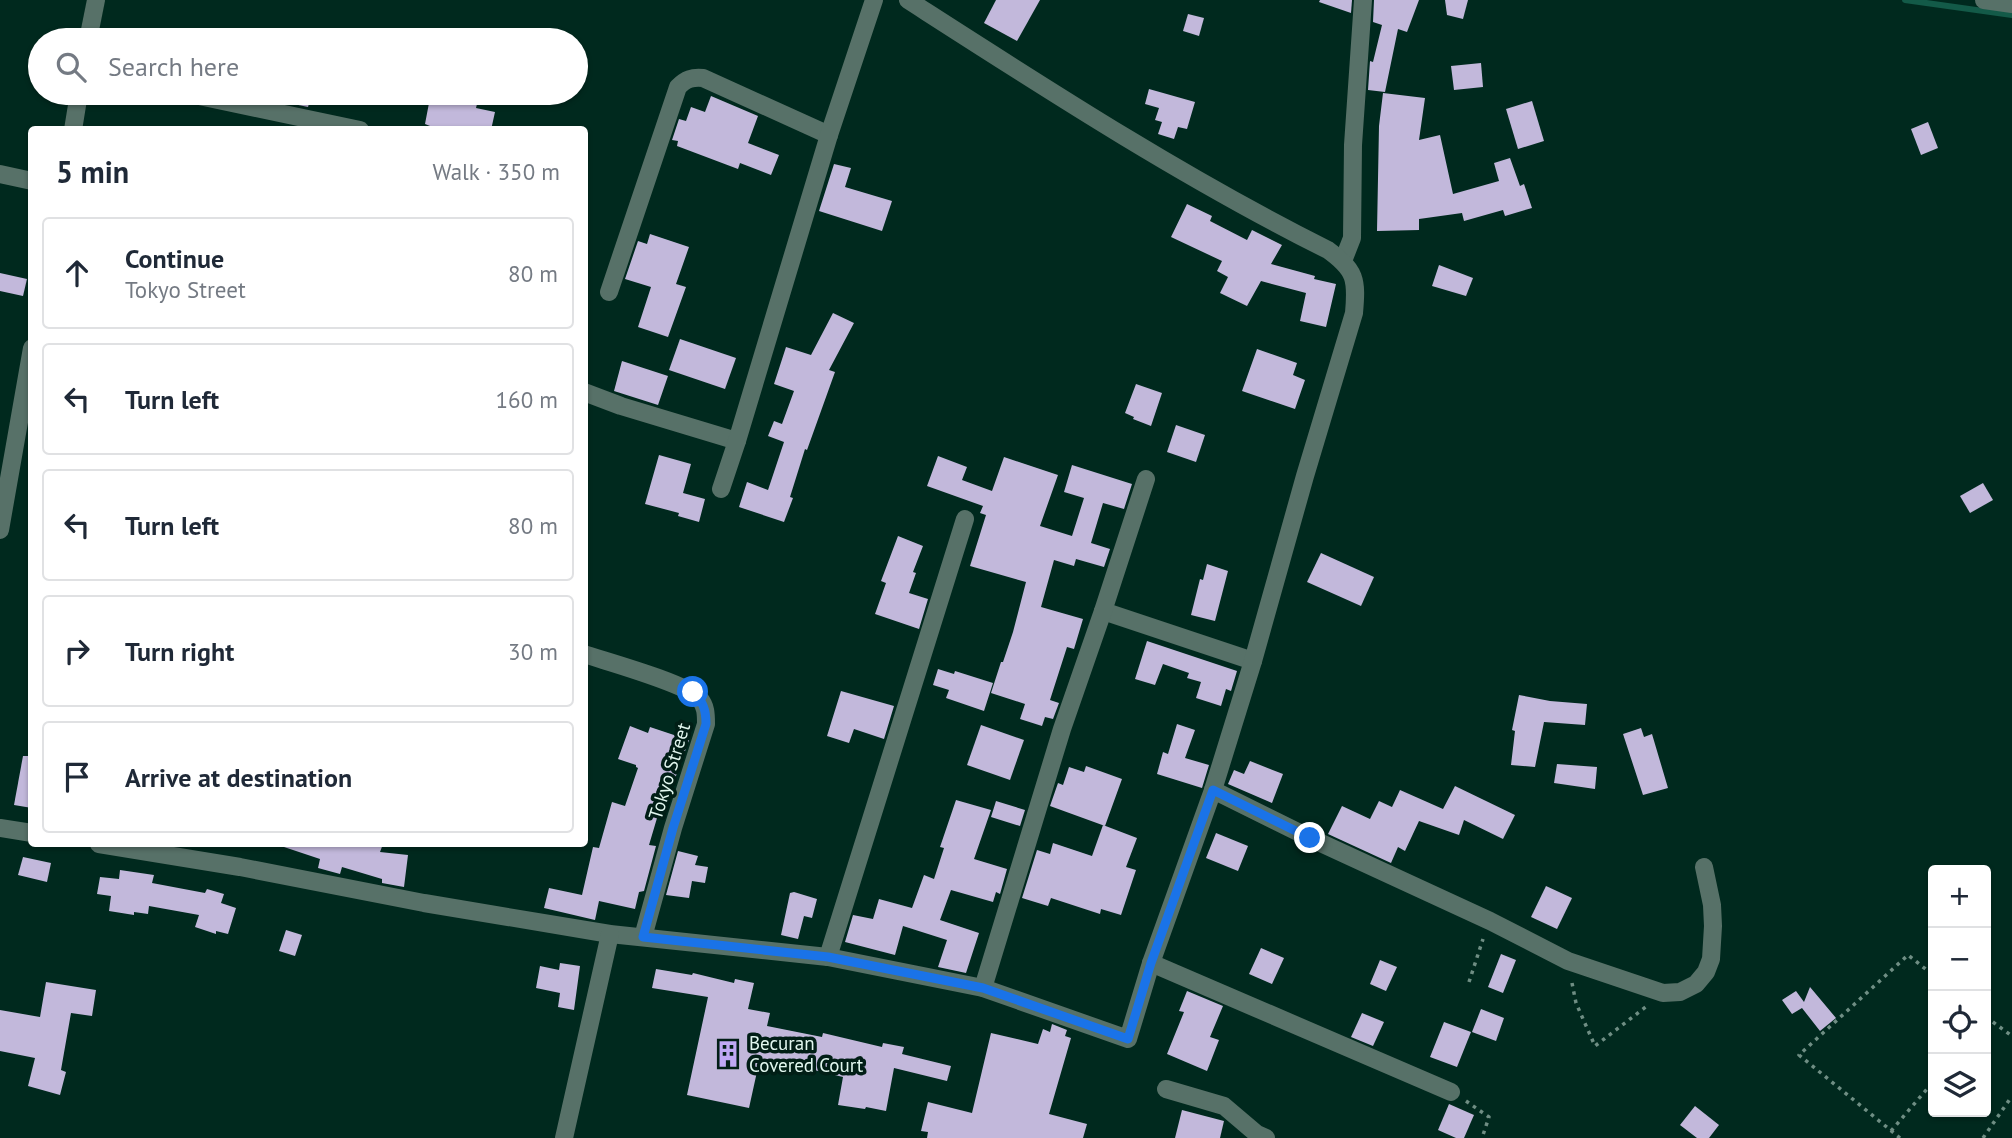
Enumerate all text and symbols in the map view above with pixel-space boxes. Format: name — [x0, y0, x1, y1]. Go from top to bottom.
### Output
search box — [28, 28, 588, 105]
icon: search — [52, 48, 90, 86]
text: Search here — [108, 50, 239, 83]
text: 5 min — [56, 152, 129, 191]
text: Walk · 350 m — [433, 157, 560, 186]
text: Continue — [125, 242, 224, 275]
icon: ahead — [58, 254, 96, 292]
text: 80 m — [508, 259, 558, 288]
text: Tokyo Street — [125, 275, 246, 304]
icon: left — [58, 380, 96, 418]
text: Turn left — [125, 383, 219, 416]
text: 160 m — [496, 385, 558, 414]
icon: left — [58, 506, 96, 544]
text: Turn left — [125, 509, 219, 542]
text: 80 m — [508, 511, 558, 540]
icon: right — [58, 632, 96, 670]
text: Turn right — [125, 635, 234, 668]
text: 30 m — [508, 637, 558, 666]
route start — [677, 676, 708, 707]
street label: Tokyo Street — [643, 719, 695, 822]
icon: arrive — [58, 758, 96, 796]
text: Arrive at destination — [125, 761, 352, 794]
route end — [1294, 822, 1325, 853]
map controls — [1928, 865, 1991, 1117]
button: + — [1928, 865, 1991, 928]
button: − — [1928, 928, 1991, 991]
button: locate — [1928, 991, 1991, 1054]
place label: Becuran Covered Court — [749, 1031, 864, 1077]
building icon: Becuran Covered Court — [713, 1039, 743, 1069]
button: layers — [1928, 1054, 1991, 1117]

